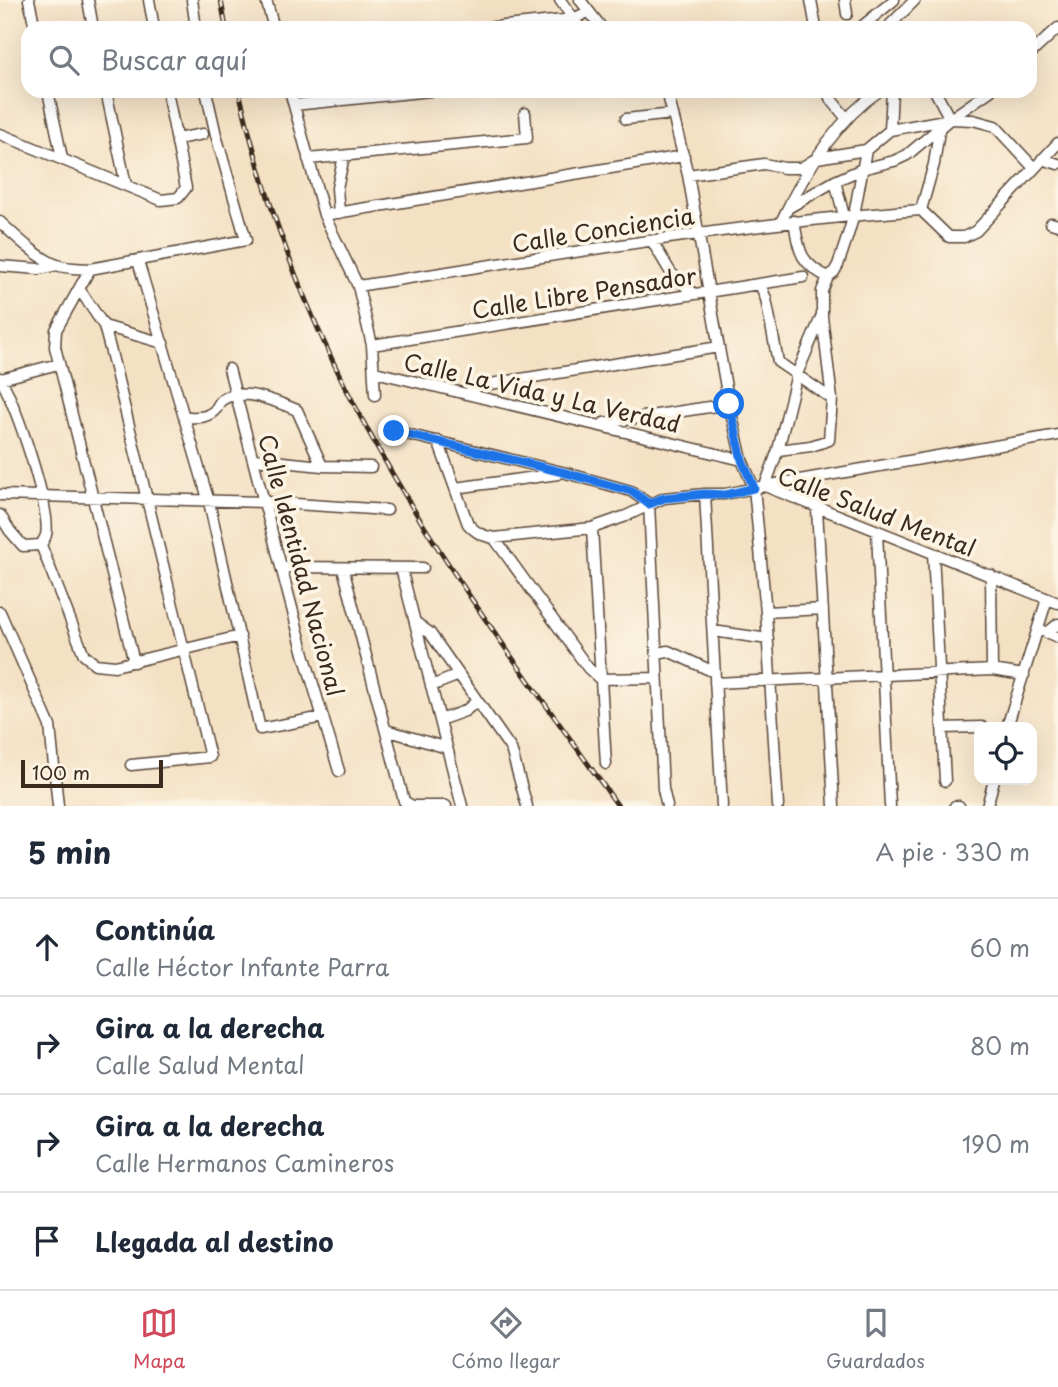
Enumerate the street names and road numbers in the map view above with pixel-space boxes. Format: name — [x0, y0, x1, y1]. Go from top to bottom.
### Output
street label: Calle Conciencia — [509, 197, 697, 261]
street label: Calle Libre Pensador — [469, 257, 699, 327]
street label: Calle La Vida y La Verdad — [400, 343, 684, 441]
street label: Calle Identidad Nacional — [250, 430, 354, 700]
street label: Calle Salud Mental — [773, 457, 981, 565]

